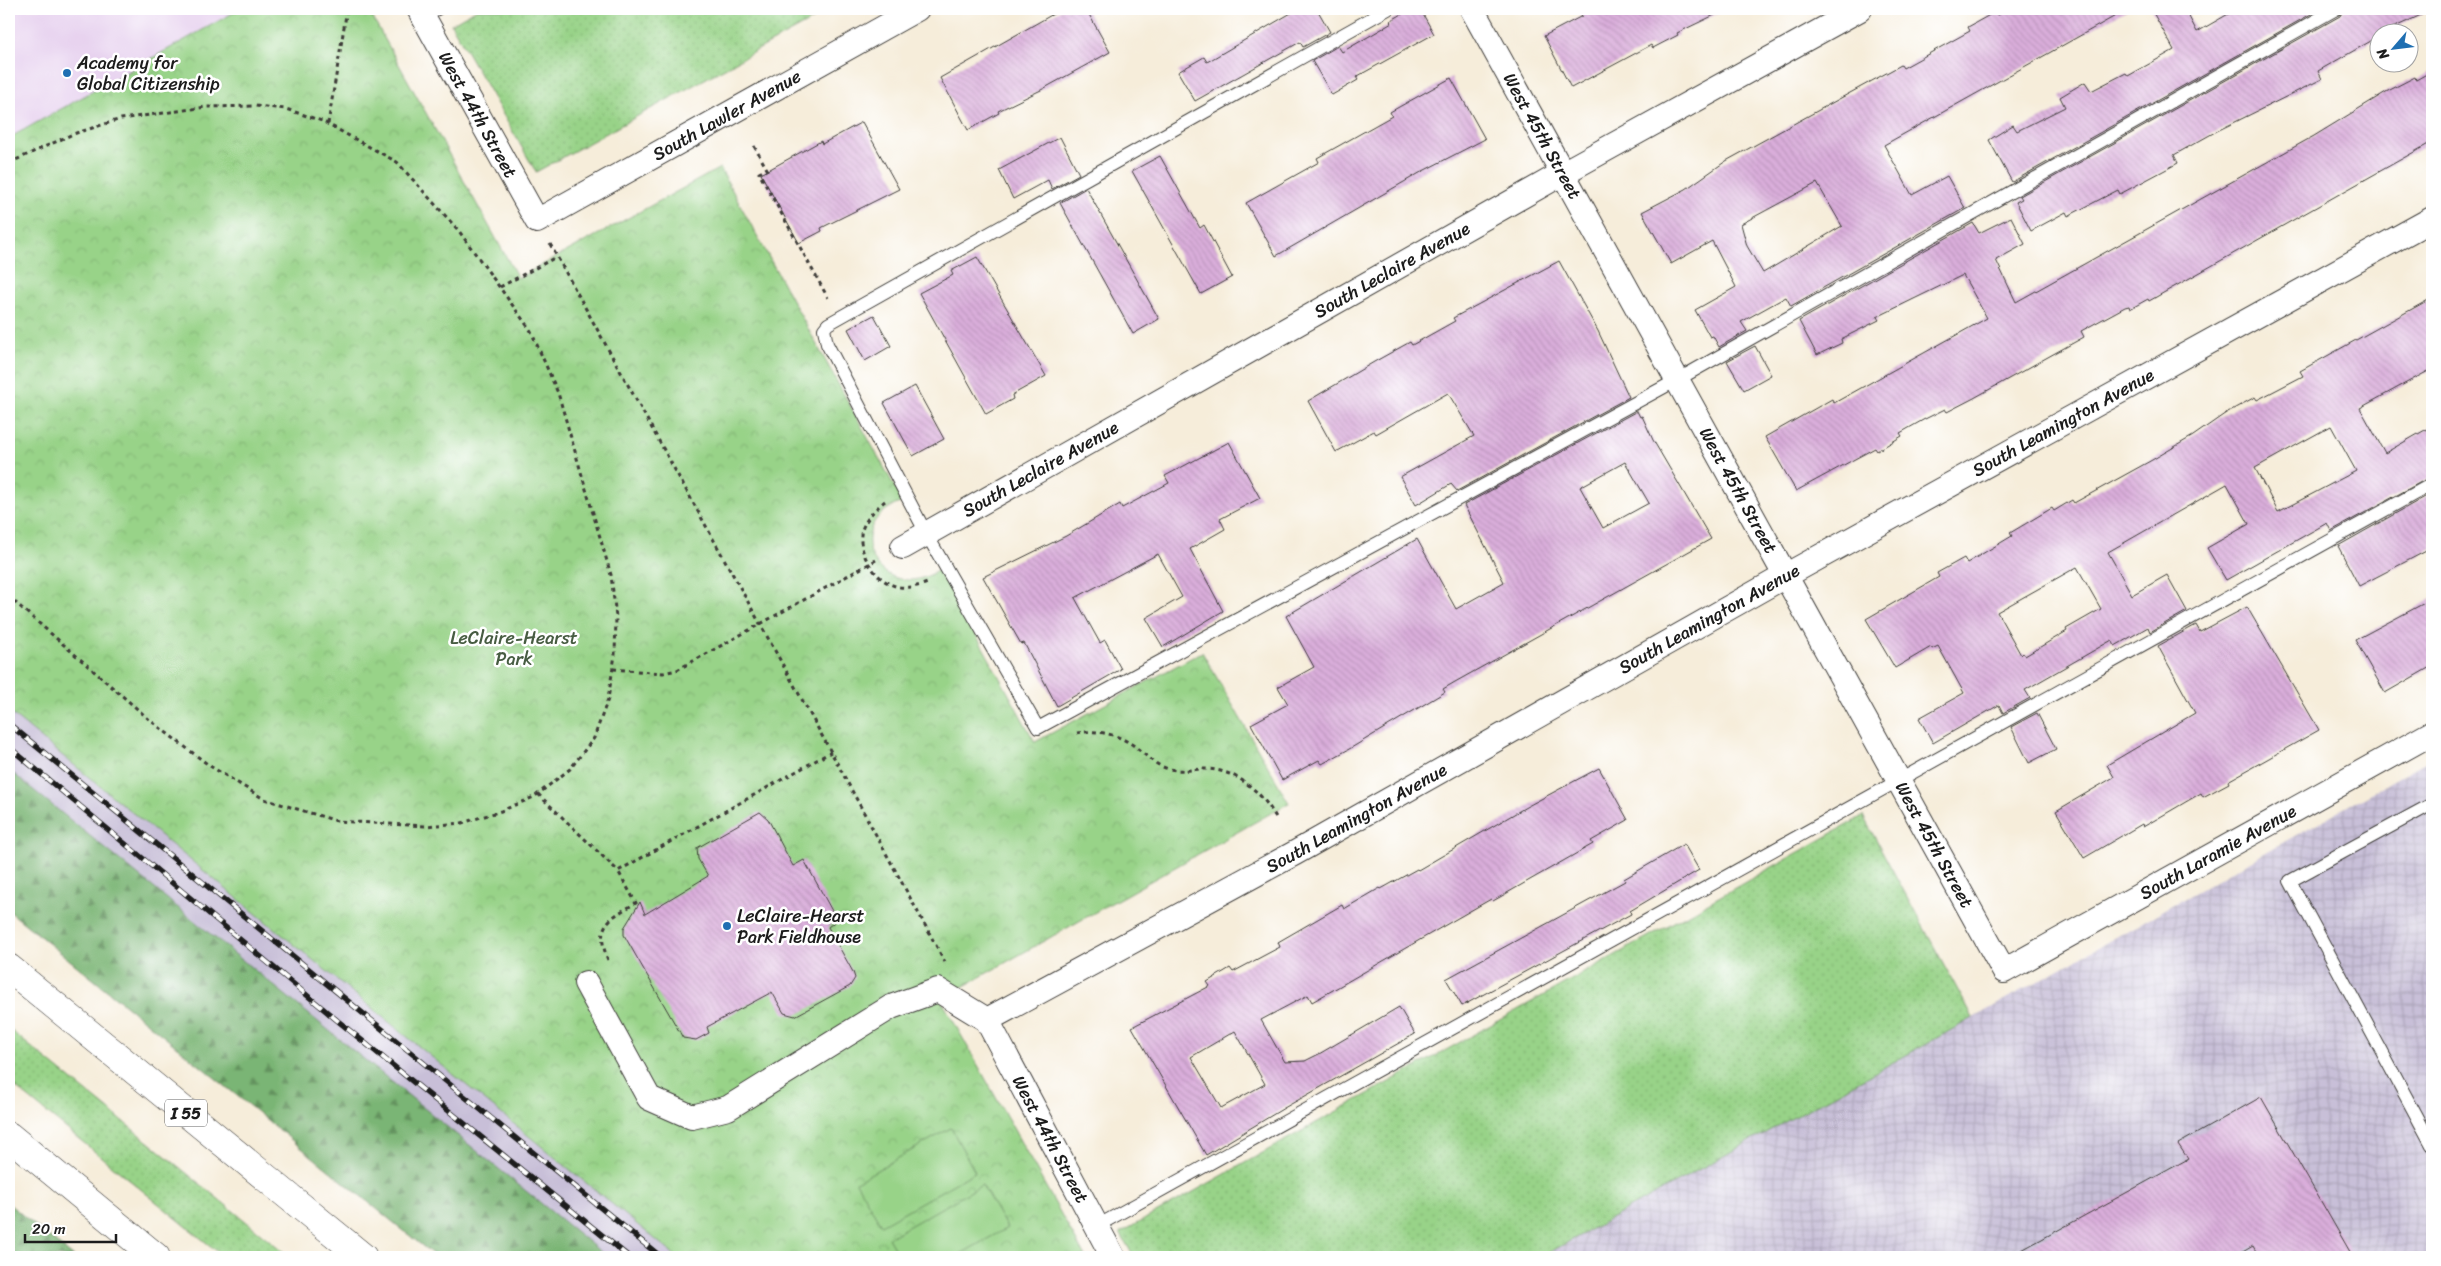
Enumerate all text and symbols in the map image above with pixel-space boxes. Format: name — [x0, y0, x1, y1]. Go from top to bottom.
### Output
north arrow — [2368, 22, 2418, 72]
text: N — [2370, 43, 2397, 65]
street label: West 44th Street — [430, 45, 526, 184]
place label: Academy for Global Citizenship — [76, 47, 220, 100]
street label: South Lawler Avenue — [646, 61, 807, 170]
marker: Academy for Global Citizenship — [61, 67, 73, 79]
street label: West 45th Street — [1494, 67, 1590, 205]
street label: South Leclaire Avenue — [1308, 213, 1476, 327]
street label: South Leamington Avenue — [1966, 359, 2161, 486]
street label: South Leclaire Avenue — [956, 412, 1125, 526]
street label: West 45th Street — [1690, 421, 1786, 560]
street label: South Leamington Avenue — [1612, 555, 1806, 683]
park label: LeClaire-Hearst Park — [450, 622, 578, 675]
street label: South Leamington Avenue — [1260, 754, 1453, 882]
street label: West 45th Street — [1886, 775, 1982, 914]
street label: South Laramie Avenue — [2133, 795, 2303, 909]
place label: LeClaire-Hearst Park Fieldhouse — [737, 900, 865, 953]
marker: LeClaire-Hearst Park Fieldhouse — [721, 920, 733, 932]
street label: West 44th Street — [1003, 1069, 1098, 1209]
road number: I 55 — [165, 1100, 207, 1126]
scale bar — [25, 1211, 116, 1243]
text: 20 m — [32, 1216, 66, 1242]

